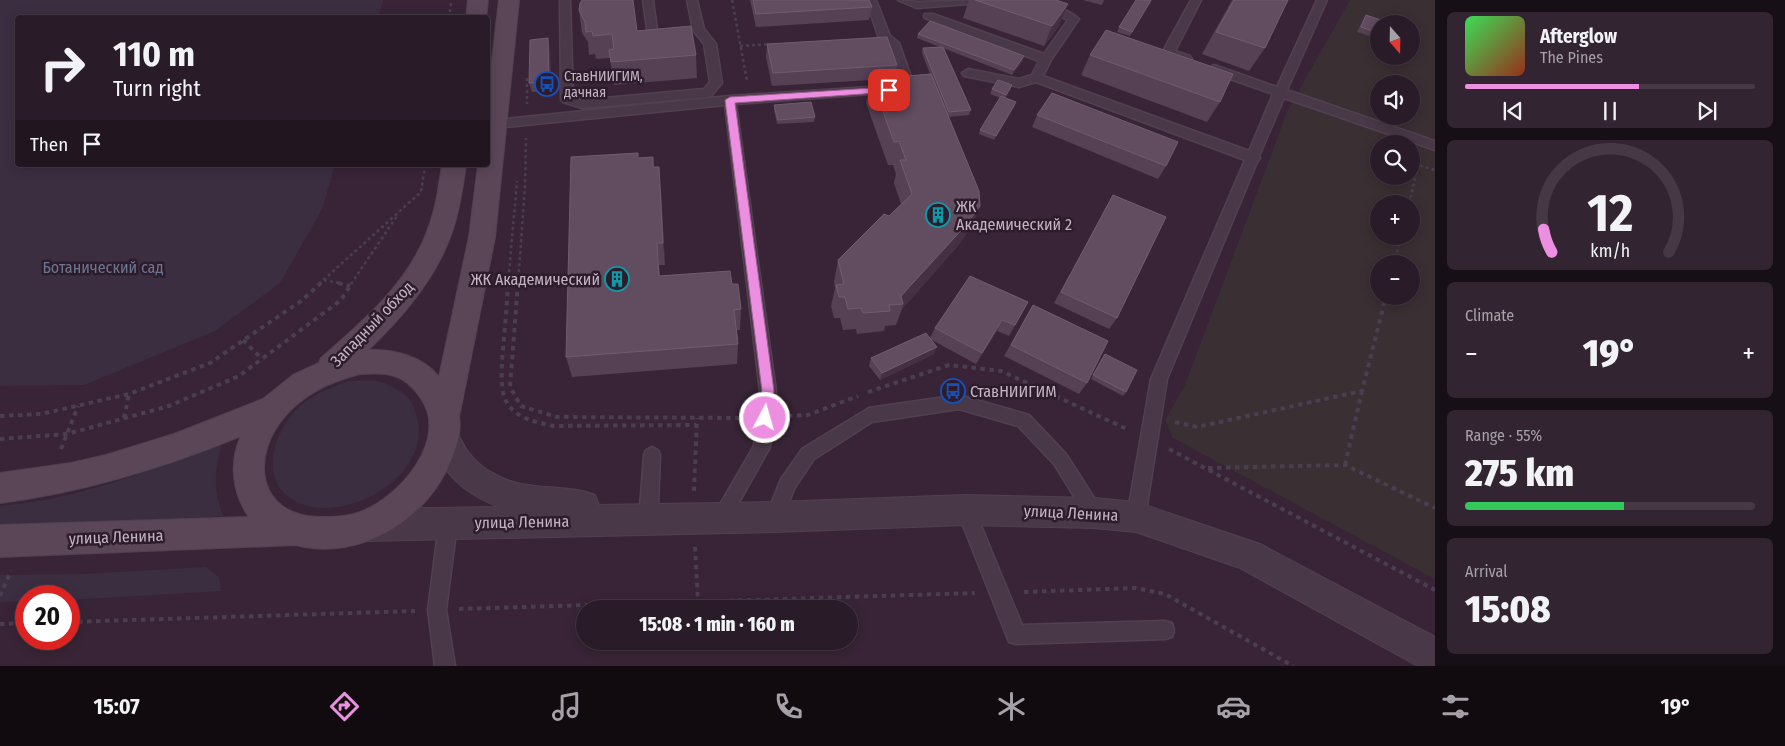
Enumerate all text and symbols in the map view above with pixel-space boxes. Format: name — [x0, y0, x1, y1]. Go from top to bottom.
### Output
north arrow — [1370, 15, 1420, 65]
map controls — [1370, 15, 1420, 305]
text: Afterglow — [1540, 25, 1617, 48]
text: 110 m — [113, 33, 195, 75]
icon: right — [30, 35, 95, 100]
text: The Pines — [1540, 48, 1603, 67]
place label: СтавНИИГИМ, дачная — [564, 68, 643, 101]
pin — [868, 69, 910, 111]
bus stop icon: СтавНИИГИМ, дачная — [534, 71, 560, 97]
text: Turn right — [113, 75, 201, 102]
button: sound — [1370, 75, 1420, 125]
icon: arrive — [875, 76, 903, 104]
icon: previous — [1499, 97, 1527, 125]
icon: pause — [1596, 97, 1624, 125]
icon: next — [1693, 97, 1721, 125]
icon: arrive — [78, 130, 106, 158]
text: Then — [30, 133, 68, 156]
button: search — [1370, 135, 1420, 185]
text: 12 — [1587, 182, 1633, 245]
button: + — [1370, 195, 1420, 245]
place label: ЖК Академический 2 — [956, 197, 1072, 234]
building icon: ЖК Академический 2 — [925, 202, 951, 228]
text: km/h — [1590, 240, 1630, 262]
button: − — [1370, 255, 1420, 305]
park label: Ботанический сад — [42, 258, 164, 277]
building icon: ЖК Академический — [604, 266, 630, 292]
place label: ЖК Академический — [471, 270, 600, 289]
street label: Западный обход — [327, 277, 417, 371]
text: Climate — [1465, 306, 1514, 325]
text: 19° — [1583, 330, 1637, 376]
text: − — [1465, 337, 1478, 370]
text: + — [1742, 337, 1755, 370]
bus stop icon: СтавНИИГИМ — [940, 378, 966, 404]
place label: СтавНИИГИМ — [970, 382, 1057, 401]
position arrow — [738, 391, 790, 443]
text: Range · 55% — [1465, 426, 1542, 445]
text: 275 km — [1465, 450, 1574, 496]
street label: улица Ленина — [1023, 501, 1119, 525]
street label: улица Ленина — [475, 512, 570, 532]
street label: улица Ленина — [68, 526, 164, 548]
text: Arrival — [1465, 562, 1507, 581]
speed limit sign: 20 — [15, 585, 80, 650]
text: 15:08 — [1465, 586, 1551, 632]
text: 15:08 · 1 min · 160 m — [639, 613, 795, 636]
icon: directions — [327, 689, 362, 724]
icon: music — [549, 689, 584, 724]
icon: phone — [771, 689, 806, 724]
icon: climate — [994, 689, 1029, 724]
icon: car — [1216, 689, 1251, 724]
icon: filters — [1438, 689, 1473, 724]
text: 15:07 — [94, 693, 140, 720]
text: 19° — [1660, 693, 1691, 720]

